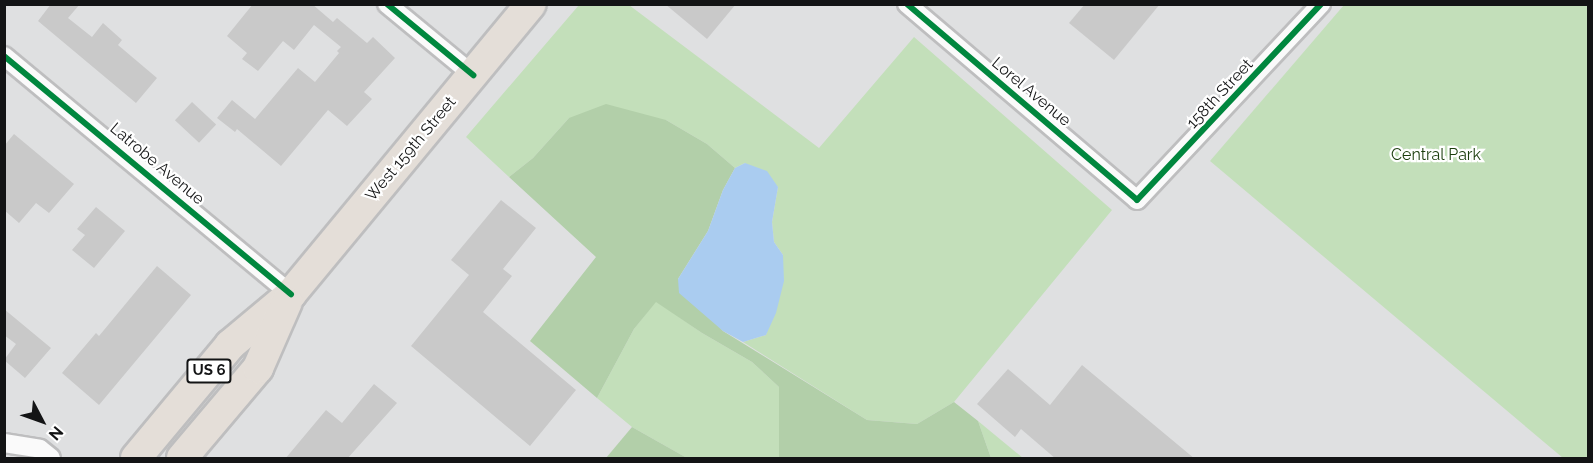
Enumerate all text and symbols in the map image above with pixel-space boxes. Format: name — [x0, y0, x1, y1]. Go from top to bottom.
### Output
street label: Lorel Avenue — [987, 53, 1075, 131]
street label: 158th Street — [1183, 55, 1257, 133]
street label: West 159th Street — [362, 93, 460, 205]
street label: Latrobe Avenue — [106, 119, 208, 209]
park label: Central Park — [1391, 145, 1481, 165]
road number: US 6 — [185, 359, 233, 383]
north arrow — [12, 391, 72, 451]
text: N — [45, 422, 67, 444]

